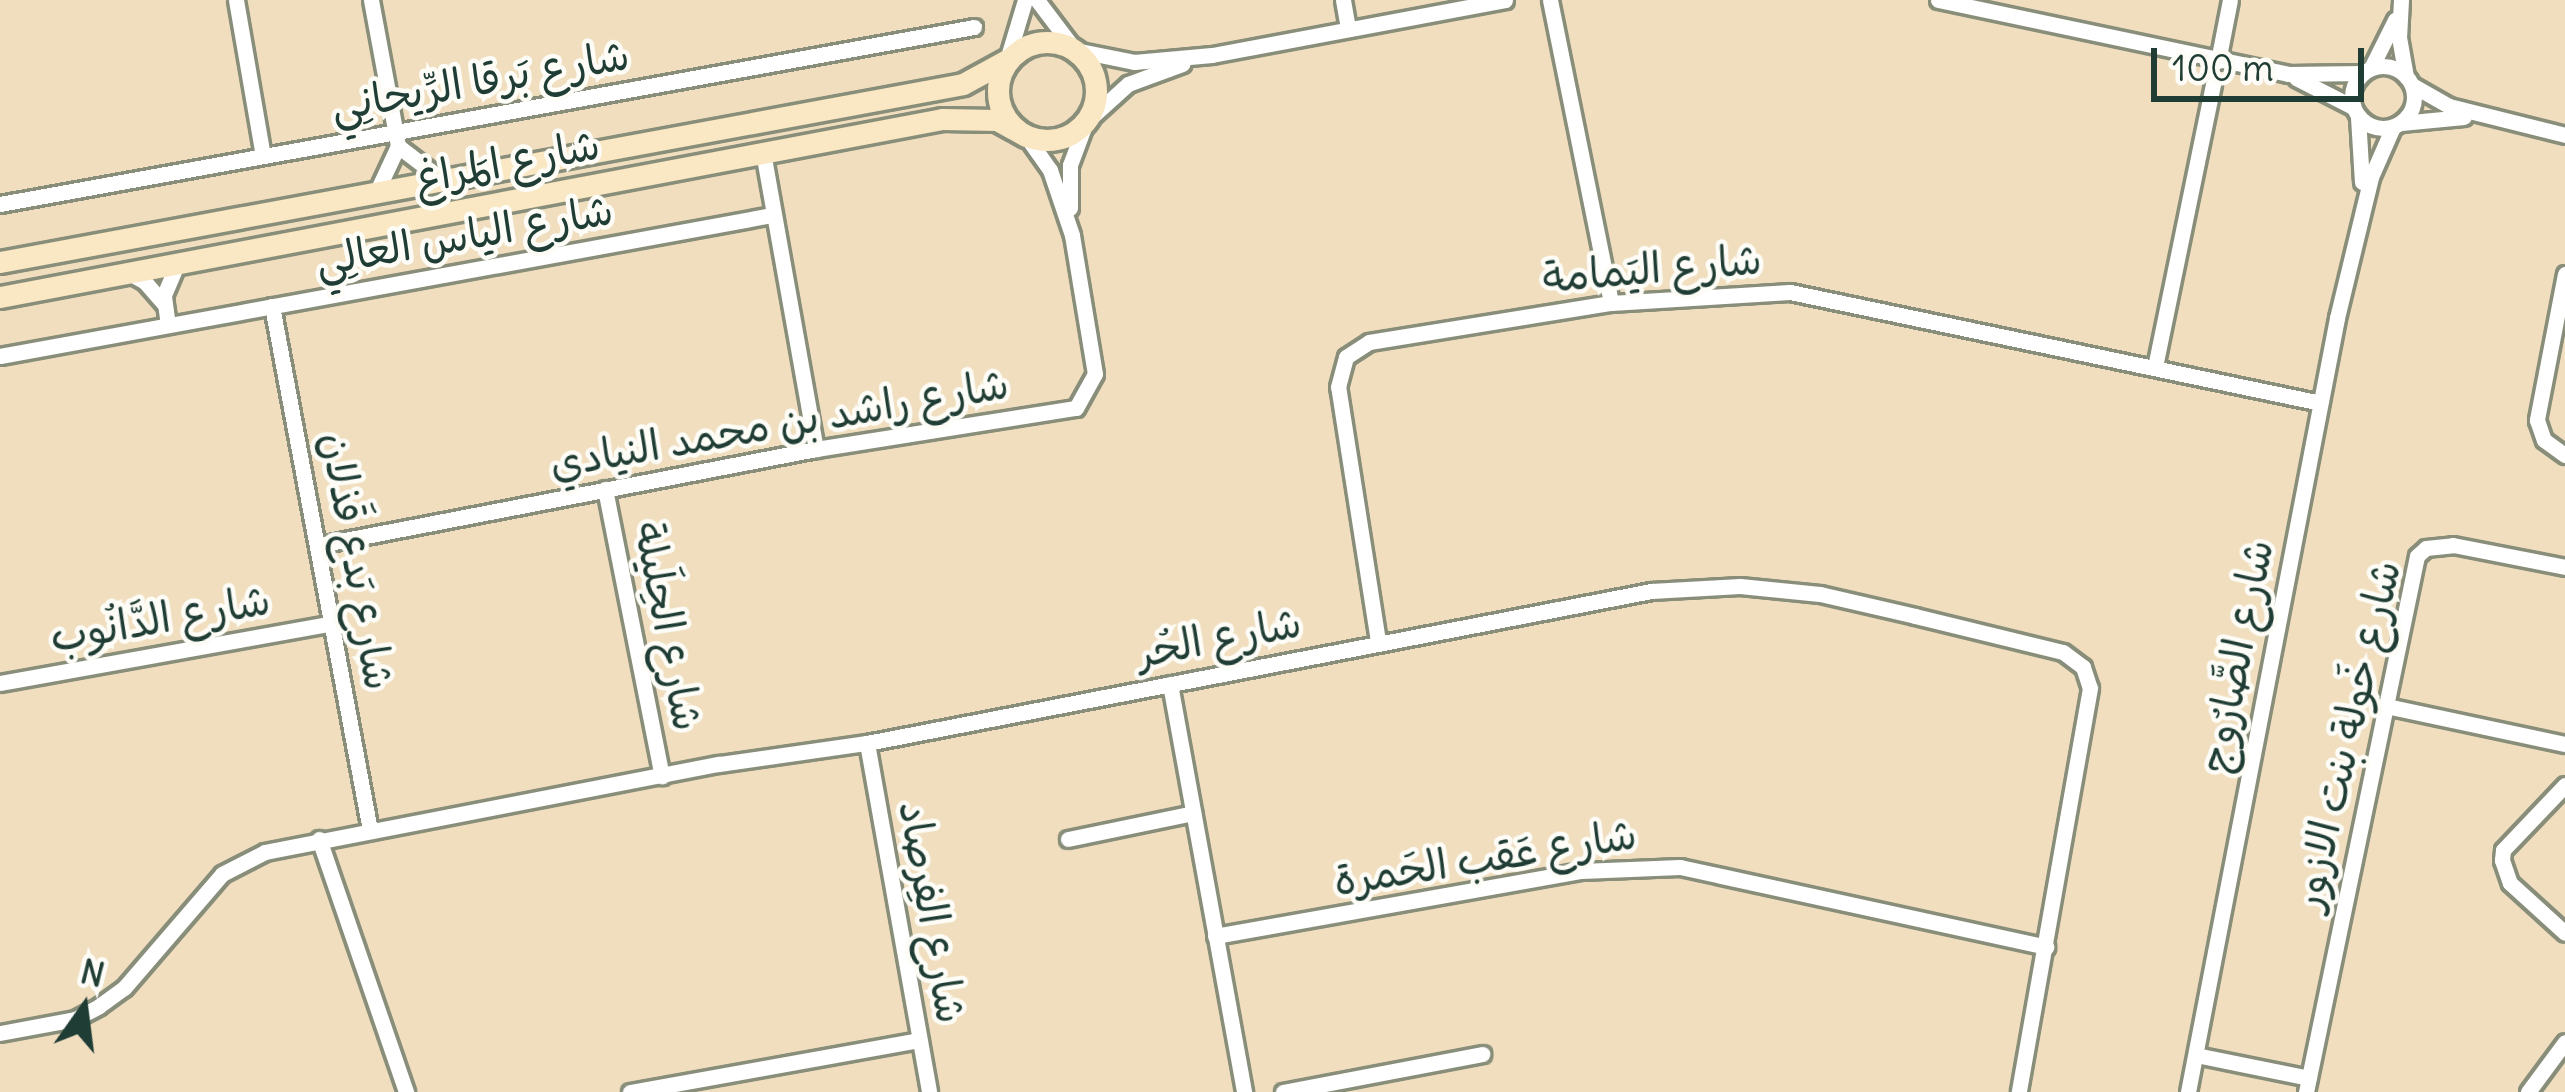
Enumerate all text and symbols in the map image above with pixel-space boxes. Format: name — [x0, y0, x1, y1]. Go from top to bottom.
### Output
scale bar — [2157, 24, 2370, 98]
street label: شارع بَرقا الرِّيحانِي — [327, 29, 633, 131]
text: 100 m — [2172, 46, 2274, 91]
street label: شارع المَراغ — [410, 118, 604, 204]
street label: شارع الياس العالِي — [311, 184, 617, 286]
street label: شارع اليَمامة — [1540, 233, 1764, 303]
street label: شارع راشد بن محمد النيادي — [546, 358, 1012, 488]
street label: شارع بَدع قَذلان — [311, 428, 405, 694]
street label: شارع الحِلَيلة — [624, 517, 714, 735]
street label: شارع الصَّارُوج — [2189, 535, 2283, 777]
street label: شارع خَولة بنت الازور — [2281, 555, 2411, 915]
street label: شارع الدَّانُوب — [46, 574, 274, 662]
street label: شارع الحُر — [1133, 596, 1305, 678]
street label: شارع الفِرصاد — [889, 797, 977, 1027]
street label: شارع عَقب الحَمرة — [1330, 808, 1640, 906]
north arrow — [24, 948, 144, 1068]
text: N — [77, 950, 109, 996]

